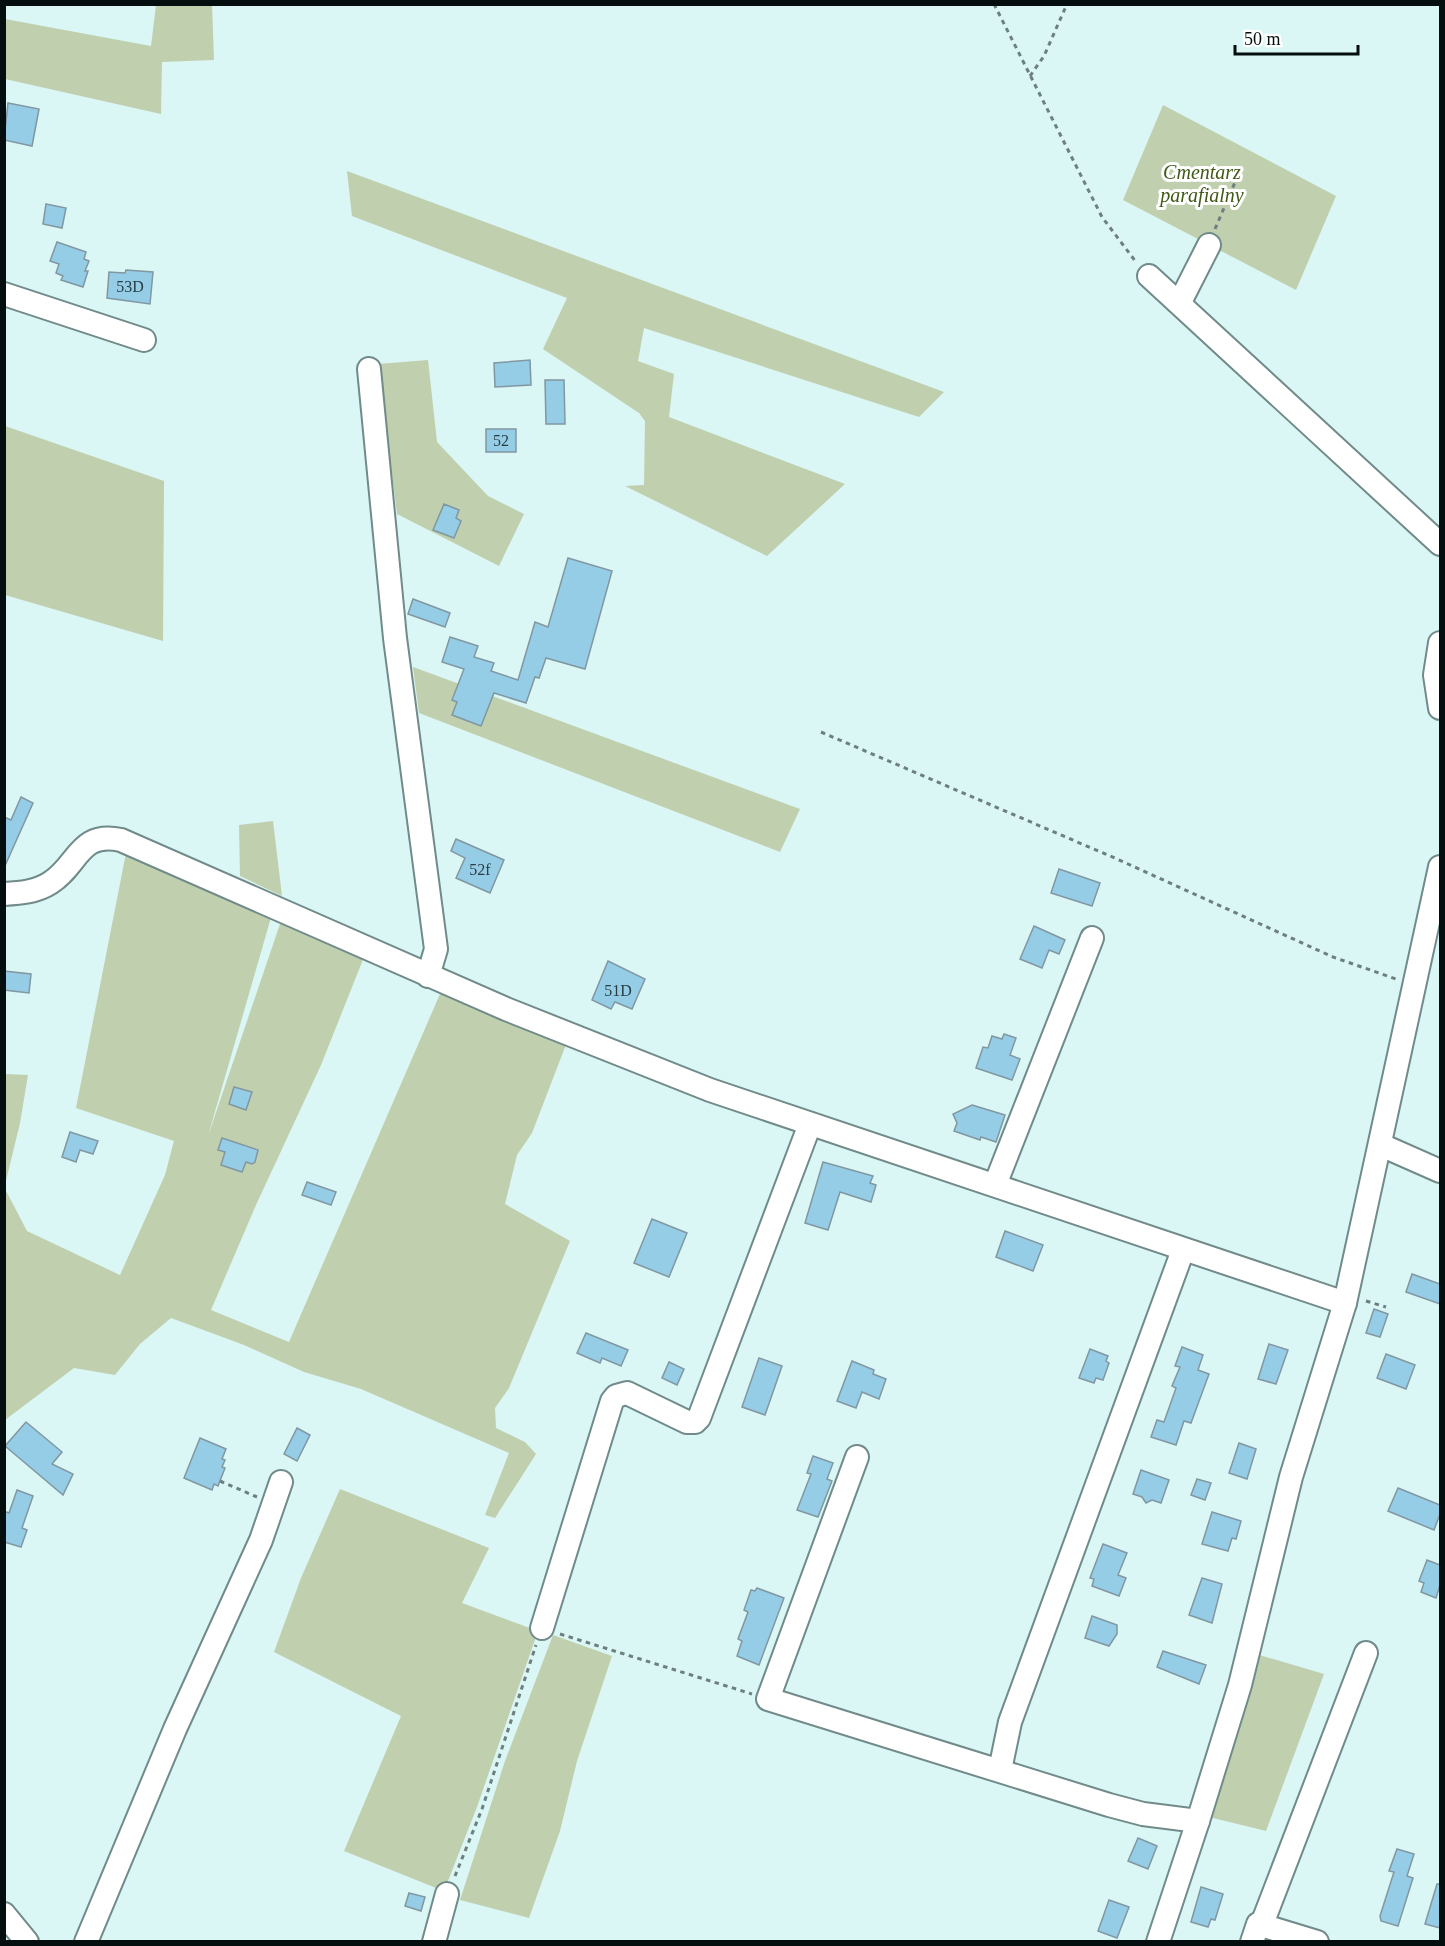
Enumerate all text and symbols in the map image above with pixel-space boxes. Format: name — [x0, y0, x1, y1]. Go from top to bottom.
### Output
scale bar — [1235, 18, 1358, 56]
text: 50 m — [1244, 29, 1281, 49]
park label: Cmentarz parafialny — [1158, 161, 1244, 207]
house number: 53D — [116, 278, 144, 295]
house number: 52 — [493, 432, 509, 449]
house number: 52f — [469, 861, 491, 878]
house number: 51D — [604, 982, 632, 999]

